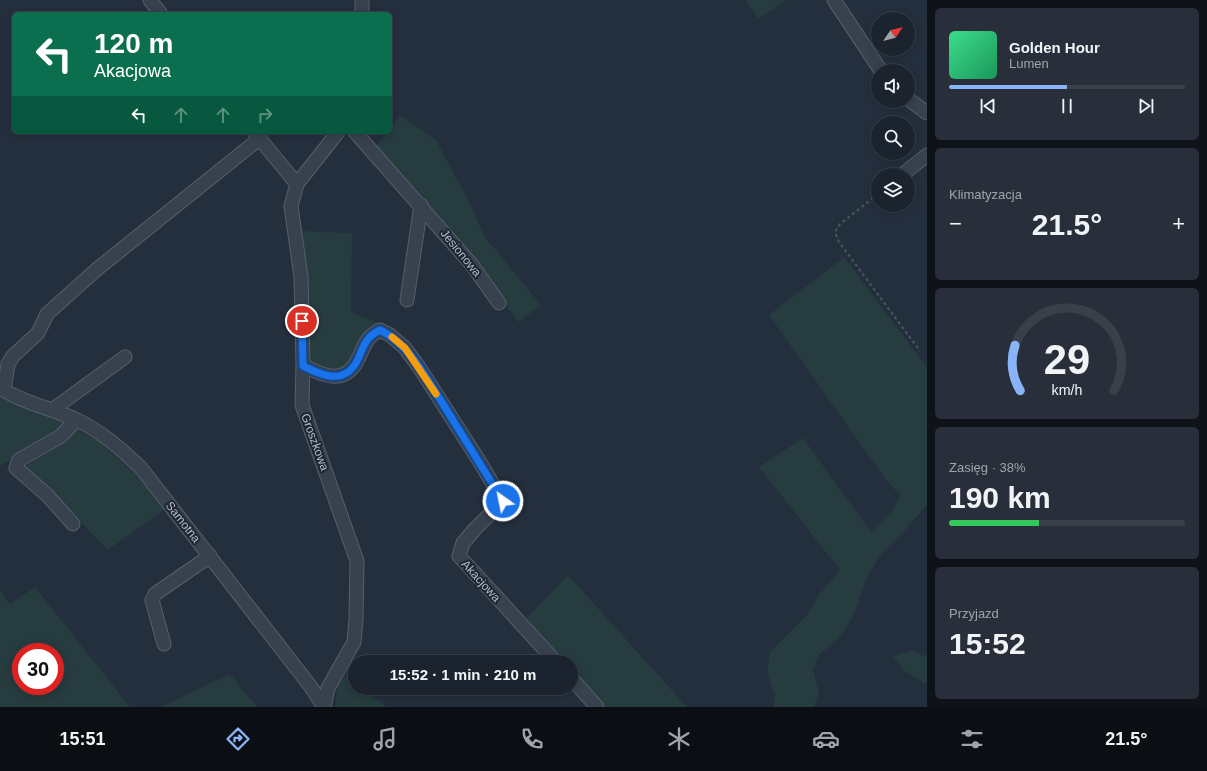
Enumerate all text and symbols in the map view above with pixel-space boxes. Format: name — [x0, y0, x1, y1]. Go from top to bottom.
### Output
north arrow — [871, 12, 915, 56]
map controls — [871, 12, 915, 212]
icon: left — [28, 28, 80, 80]
text: 120 m — [94, 28, 173, 59]
text: Golden Hour — [1009, 39, 1100, 56]
text: Lumen — [1009, 56, 1049, 71]
text: Akacjowa — [94, 61, 171, 81]
button: sound — [871, 64, 915, 108]
icon: previous — [977, 95, 999, 117]
icon: pause — [1056, 95, 1078, 117]
icon: next — [1135, 95, 1157, 117]
icon: left — [128, 104, 150, 126]
icon: ahead — [170, 104, 192, 126]
icon: ahead — [212, 104, 234, 126]
icon: right — [254, 104, 276, 126]
button: search — [871, 116, 915, 160]
button: layers — [871, 168, 915, 212]
text: Klimatyzacja — [949, 187, 1022, 202]
text: 21.5° — [1032, 208, 1102, 241]
text: − — [949, 211, 962, 236]
text: + — [1172, 211, 1185, 236]
street label: Jesionowa — [438, 227, 484, 280]
pin — [285, 304, 319, 338]
icon: arrive — [291, 310, 313, 332]
text: 29 — [1044, 336, 1090, 383]
text: km/h — [1052, 382, 1083, 398]
street label: Groszkowa — [298, 411, 332, 473]
text: Zasięg · 38% — [949, 460, 1026, 475]
position arrow — [482, 480, 524, 522]
text: 190 km — [949, 481, 1051, 514]
street label: Samotna — [163, 499, 204, 545]
street label: Akacjowa — [459, 557, 504, 605]
text: Przyjazd — [949, 606, 999, 621]
text: 15:52 — [949, 627, 1026, 660]
speed limit sign: 30 — [12, 643, 64, 695]
text: 15:52 · 1 min · 210 m — [390, 666, 536, 683]
icon: directions — [224, 725, 252, 753]
icon: music — [371, 725, 399, 753]
icon: phone — [518, 725, 546, 753]
icon: climate — [665, 725, 693, 753]
icon: car — [812, 725, 840, 753]
icon: filters — [958, 725, 986, 753]
text: 15:51 — [59, 729, 105, 749]
text: 21.5° — [1105, 729, 1147, 749]

